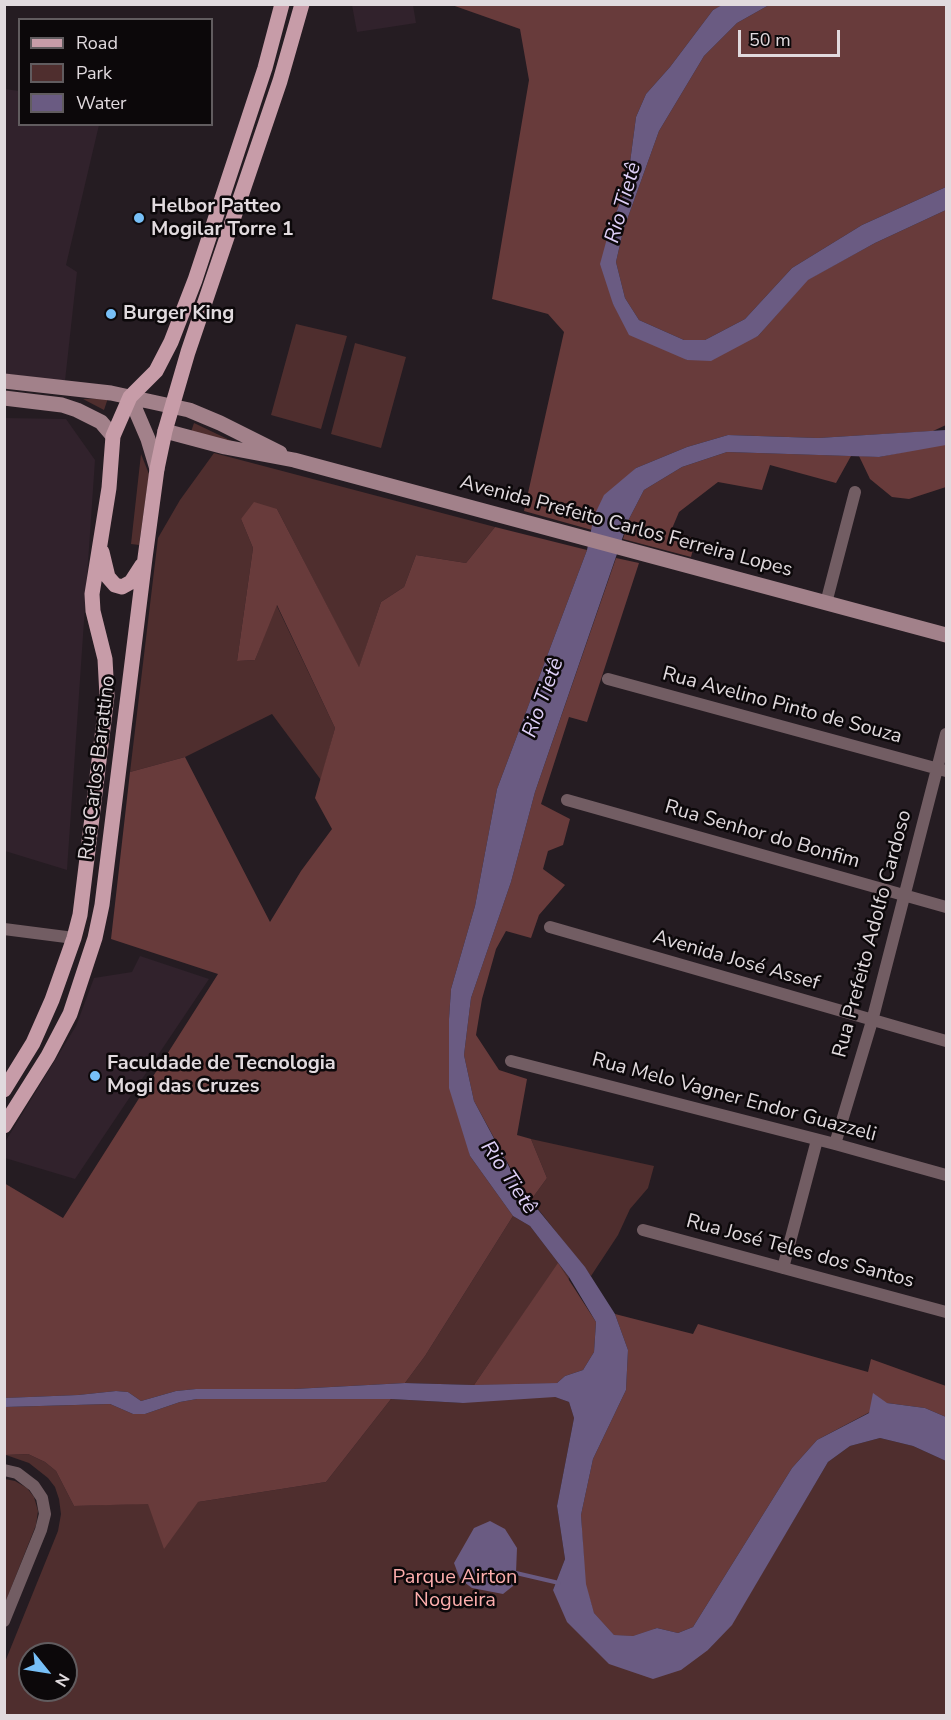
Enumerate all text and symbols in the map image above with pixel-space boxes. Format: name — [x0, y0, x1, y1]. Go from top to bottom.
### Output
legend — [18, 18, 213, 126]
scale bar — [741, 18, 843, 56]
text: 50 m — [749, 28, 791, 52]
text: Road — [76, 31, 118, 55]
text: Park — [76, 61, 112, 85]
text: Water — [76, 91, 127, 115]
water label: Rio Tietê — [600, 160, 648, 246]
place label: Helbor Patteo Mogilar Torre 1 — [151, 195, 294, 242]
marker: Helbor Patteo Mogilar Torre 1 — [132, 211, 146, 225]
place label: Burger King — [123, 302, 234, 326]
marker: Burger King — [104, 307, 118, 321]
street label: Avenida Prefeito Carlos Ferreira Lopes — [457, 471, 795, 583]
water label: Rio Tietê — [518, 655, 570, 741]
street label: Rua Avelino Pinto de Souza — [660, 662, 904, 750]
street label: Rua Carlos Barattino — [75, 674, 121, 862]
street label: Rua Senhor do Bonfim — [662, 796, 862, 874]
street label: Rua Prefeito Adolfo Cardoso — [828, 808, 918, 1060]
street label: Avenida José Assef — [650, 926, 822, 996]
street label: Rua Melo Vagner Endor Guazzeli — [589, 1048, 879, 1148]
place label: Faculdade de Tecnologia Mogi das Cruzes — [107, 1052, 336, 1099]
marker: Faculdade de Tecnologia Mogi das Cruzes — [88, 1069, 102, 1083]
water label: Rio Tietê — [474, 1137, 542, 1219]
street label: Rua José Teles dos Santos — [683, 1210, 917, 1294]
park label: Parque Airton Nogueira — [393, 1566, 517, 1613]
north arrow — [18, 1642, 78, 1702]
text: N — [49, 1669, 74, 1691]

